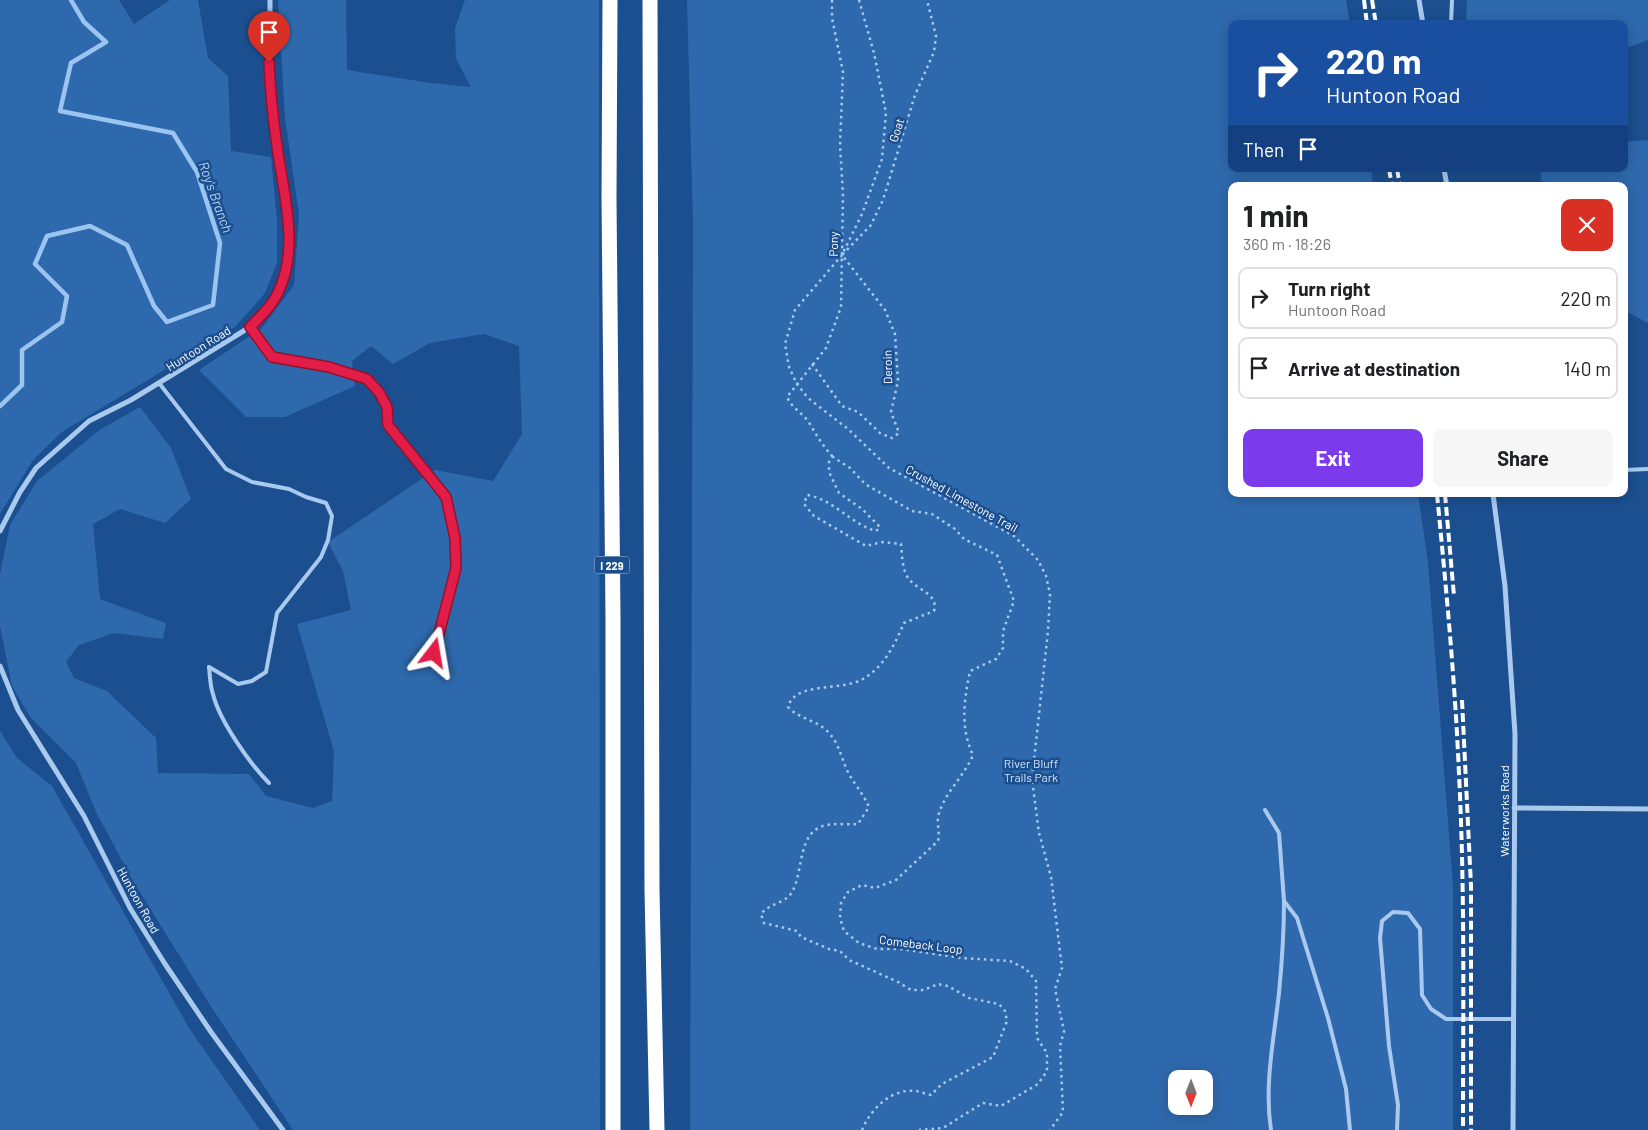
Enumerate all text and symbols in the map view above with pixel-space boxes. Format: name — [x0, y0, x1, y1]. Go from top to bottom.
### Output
pin — [248, 11, 290, 62]
icon: arrive — [255, 18, 283, 46]
text: 220 m — [1326, 39, 1421, 81]
icon: right — [1243, 40, 1308, 105]
text: Huntoon Road — [1326, 81, 1461, 107]
street label: Goat — [886, 116, 906, 144]
icon: arrive — [1294, 135, 1322, 163]
text: Then — [1243, 138, 1284, 161]
water label: Roy's Branch — [195, 159, 237, 235]
text: 1 min — [1243, 197, 1309, 233]
button: close — [1561, 199, 1613, 251]
street label: Pony — [826, 231, 840, 257]
text: 360 m · 18:26 — [1243, 234, 1331, 253]
text: Turn right — [1288, 277, 1370, 300]
icon: right — [1245, 284, 1273, 312]
text: 220 m — [1560, 287, 1611, 310]
text: Huntoon Road — [1288, 300, 1386, 319]
street label: Huntoon Road — [163, 323, 233, 373]
street label: Deroin — [880, 350, 894, 384]
icon: arrive — [1245, 354, 1273, 382]
text: Arrive at destination — [1288, 357, 1460, 380]
text: 140 m — [1564, 357, 1611, 380]
button: Exit — [1243, 429, 1423, 487]
button: Share — [1433, 429, 1613, 487]
street label: Crushed Limestone Trail — [904, 461, 1020, 535]
road number: I 229 — [594, 556, 630, 574]
position arrow — [407, 626, 459, 678]
park label: River Bluff Trails Park — [1004, 756, 1058, 784]
street label: Waterworks Road — [1497, 765, 1511, 857]
street label: Huntoon Road — [115, 864, 163, 936]
street label: Comeback Loop — [879, 932, 963, 956]
north arrow — [1168, 1070, 1212, 1115]
map controls — [1168, 1070, 1213, 1115]

